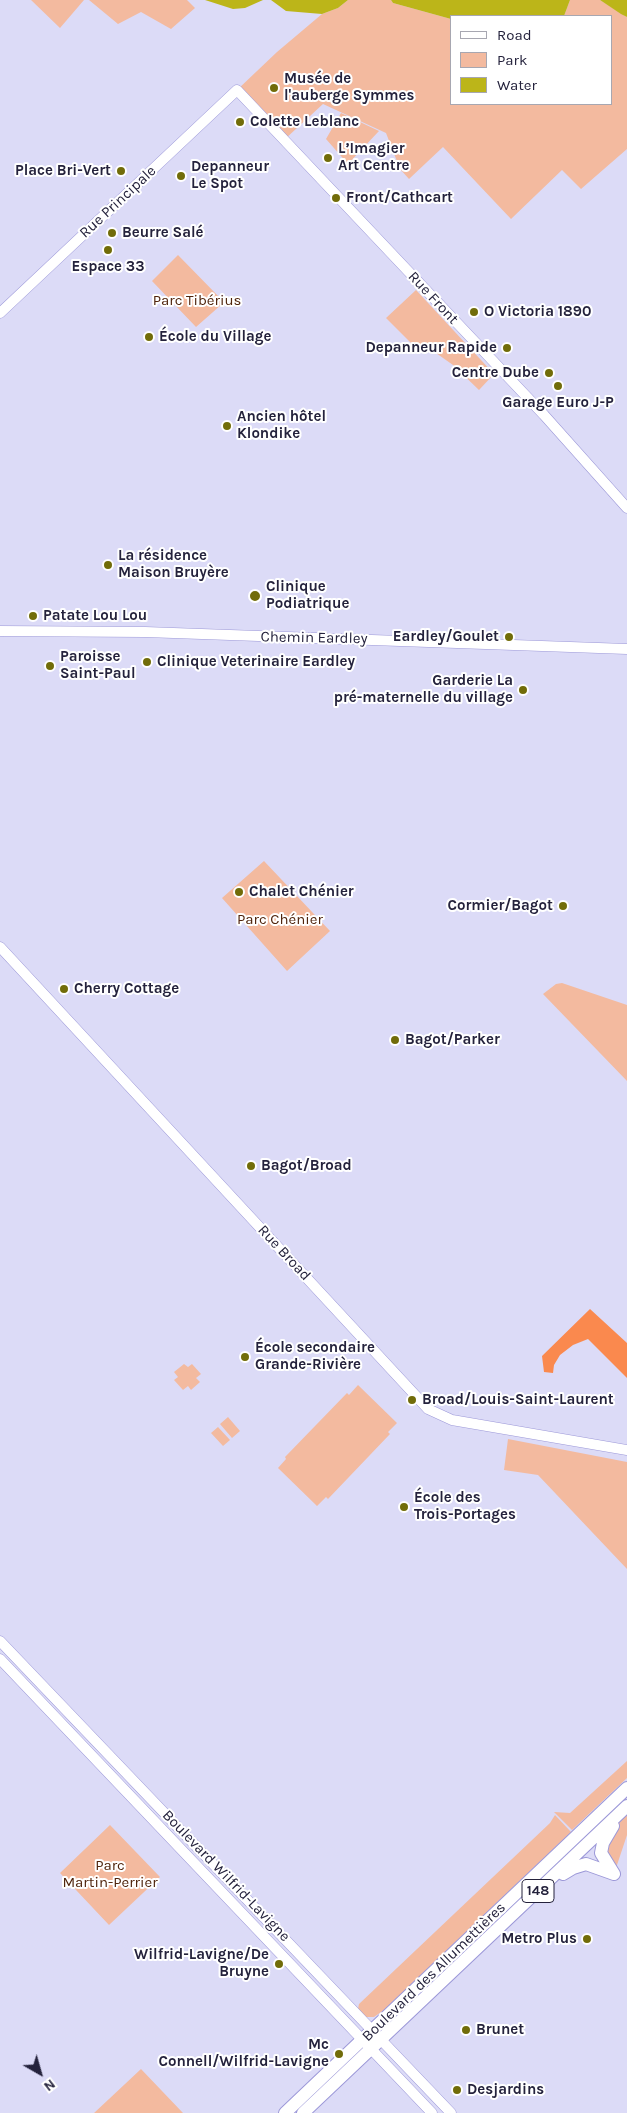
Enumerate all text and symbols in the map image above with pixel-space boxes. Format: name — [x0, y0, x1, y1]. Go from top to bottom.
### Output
legend — [450, 15, 612, 105]
text: Road — [497, 26, 532, 44]
text: Park — [497, 51, 527, 69]
place label: Musée de l'auberge Symmes — [284, 70, 414, 105]
text: Water — [497, 76, 537, 94]
marker: Musée de l'auberge Symmes — [268, 82, 280, 94]
place label: Colette Leblanc — [250, 113, 359, 131]
marker: Colette Leblanc — [234, 116, 246, 128]
place label: L’Imagier Art Centre — [338, 140, 410, 175]
marker: L’Imagier Art Centre — [322, 152, 334, 164]
place label: Depanneur Le Spot — [191, 158, 269, 193]
place label: Place Bri-Vert — [15, 162, 111, 180]
street label: Rue Principale — [76, 162, 160, 242]
marker: Place Bri-Vert — [115, 165, 127, 177]
marker: Depanneur Le Spot — [175, 170, 187, 182]
place label: Front/Cathcart — [346, 189, 453, 207]
marker: Front/Cathcart — [330, 192, 342, 204]
place label: Beurre Salé — [122, 224, 203, 242]
marker: Beurre Salé — [106, 227, 118, 239]
marker: Espace 33 — [102, 244, 114, 256]
place label: Espace 33 — [72, 258, 144, 276]
street label: Rue Front — [404, 268, 462, 328]
park label: Parc Tibérius — [153, 292, 241, 310]
place label: O Victoria 1890 — [484, 303, 591, 321]
marker: O Victoria 1890 — [468, 306, 480, 318]
place label: École du Village — [159, 328, 271, 346]
marker: École du Village — [143, 331, 155, 343]
place label: Depanneur Rapide — [365, 339, 497, 357]
marker: Depanneur Rapide — [501, 342, 513, 354]
place label: Centre Dube — [452, 364, 539, 382]
marker: Centre Dube — [543, 367, 555, 379]
marker: Garage Euro J-P — [552, 380, 564, 392]
place label: Garage Euro J-P — [502, 394, 614, 412]
place label: Ancien hôtel Klondike — [237, 408, 326, 443]
marker: Ancien hôtel Klondike — [221, 420, 233, 432]
place label: La résidence Maison Bruyère — [118, 547, 229, 582]
marker: La résidence Maison Bruyère — [102, 559, 114, 571]
place label: Clinique Podiatrique — [266, 578, 349, 613]
marker: Clinique Podiatrique — [248, 589, 262, 603]
place label: Patate Lou Lou — [43, 607, 147, 625]
marker: Patate Lou Lou — [27, 610, 39, 622]
street label: Chemin Eardley — [260, 628, 368, 648]
place label: Eardley/Goulet — [393, 628, 499, 646]
marker: Eardley/Goulet — [503, 631, 515, 643]
place label: Paroisse Saint-Paul — [60, 648, 136, 683]
place label: Clinique Veterinaire Eardley — [157, 653, 355, 671]
marker: Clinique Veterinaire Eardley — [141, 656, 153, 668]
marker: Paroisse Saint-Paul — [44, 660, 56, 672]
place label: Garderie La pré-maternelle du village — [334, 672, 513, 707]
marker: Garderie La pré-maternelle du village — [517, 684, 529, 696]
place label: Chalet Chénier — [249, 883, 354, 901]
marker: Chalet Chénier — [233, 886, 245, 898]
place label: Cormier/Bagot — [447, 897, 553, 915]
marker: Cormier/Bagot — [557, 900, 569, 912]
park label: Parc Chénier — [237, 911, 323, 929]
place label: Cherry Cottage — [74, 980, 179, 998]
marker: Cherry Cottage — [58, 983, 70, 995]
place label: Bagot/Parker — [405, 1031, 500, 1049]
marker: Bagot/Parker — [389, 1034, 401, 1046]
place label: Bagot/Broad — [261, 1157, 352, 1175]
marker: Bagot/Broad — [245, 1160, 257, 1172]
street label: Rue Broad — [254, 1221, 314, 1285]
place label: École secondaire Grande-Rivière — [255, 1339, 375, 1374]
marker: École secondaire Grande-Rivière — [239, 1351, 251, 1363]
place label: Broad/Louis-Saint-Laurent — [422, 1391, 614, 1409]
marker: Broad/Louis-Saint-Laurent — [406, 1394, 418, 1406]
place label: École des Trois-Portages — [414, 1489, 516, 1524]
marker: École des Trois-Portages — [398, 1501, 410, 1513]
street label: Boulevard Wilfrid-Lavigne — [158, 1806, 294, 1946]
park label: Parc Martin-Perrier — [62, 1857, 158, 1892]
road number: 148 — [522, 1880, 554, 1902]
street label: Boulevard des Allumettières — [359, 1899, 509, 2045]
place label: Metro Plus — [501, 1930, 577, 1948]
marker: Metro Plus — [581, 1933, 593, 1945]
place label: Wilfrid-Lavigne/De Bruyne — [134, 1946, 269, 1981]
marker: Wilfrid-Lavigne/De Bruyne — [273, 1958, 285, 1970]
place label: Brunet — [476, 2021, 524, 2039]
marker: Brunet — [460, 2024, 472, 2036]
place label: Mc Connell/Wilfrid-Lavigne — [158, 2036, 329, 2071]
north arrow — [15, 2048, 65, 2098]
marker: Mc Connell/Wilfrid-Lavigne — [333, 2048, 345, 2060]
text: N — [40, 2075, 59, 2095]
place label: Desjardins — [467, 2081, 544, 2099]
marker: Desjardins — [451, 2084, 463, 2096]

